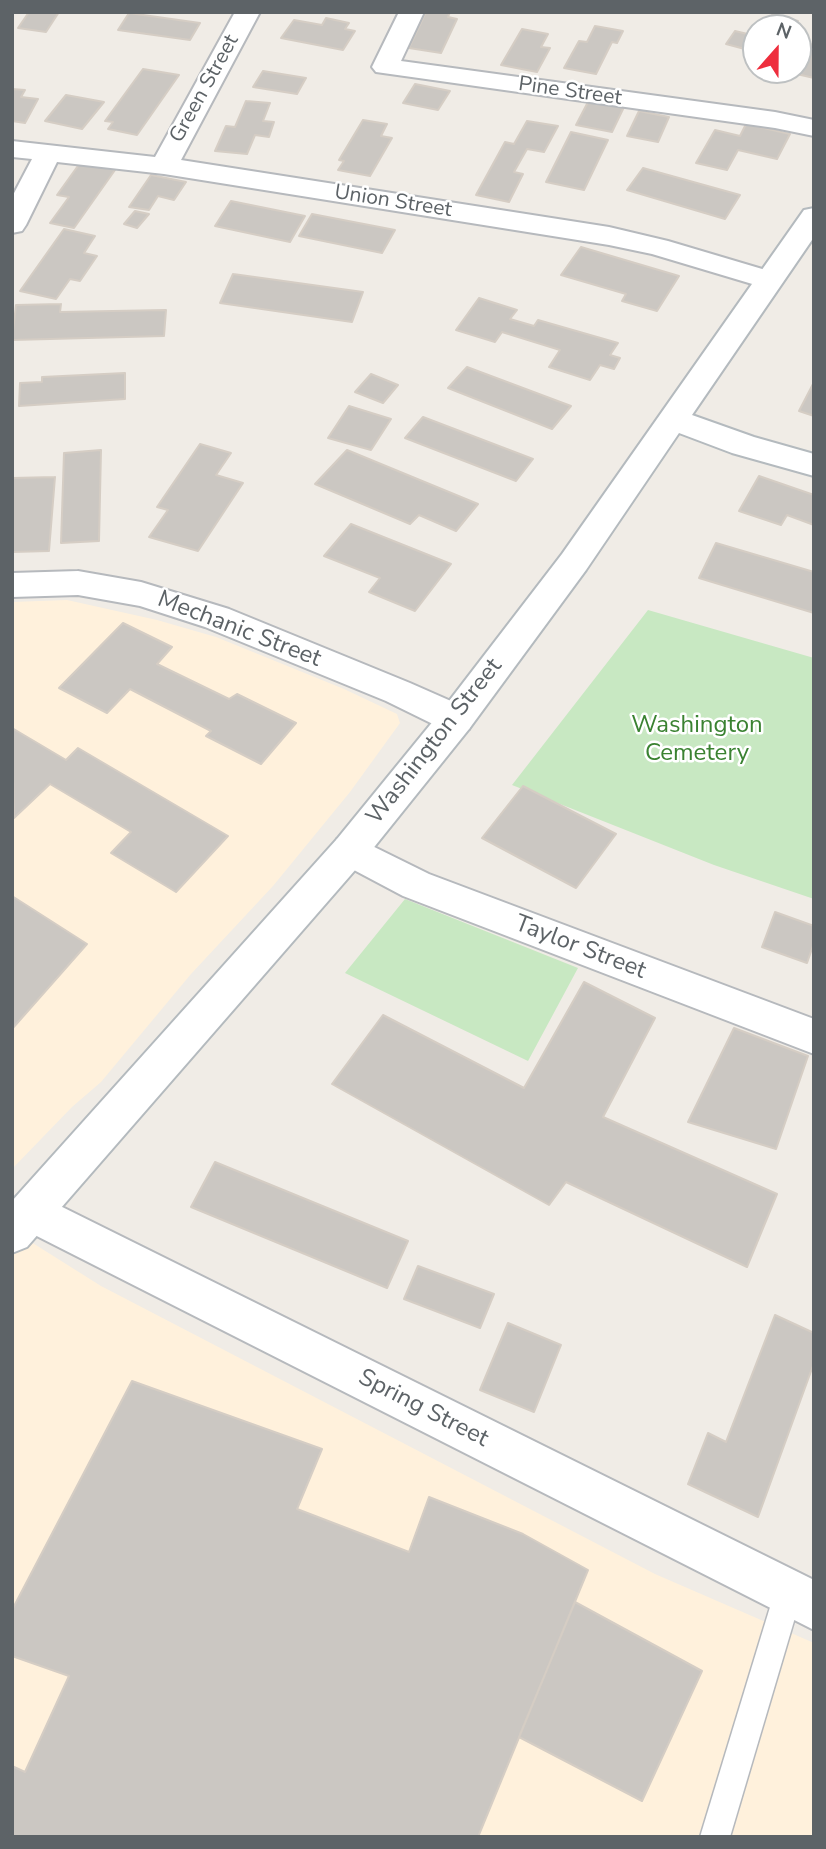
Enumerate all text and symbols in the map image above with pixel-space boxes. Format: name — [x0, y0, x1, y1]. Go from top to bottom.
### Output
north arrow — [742, 14, 812, 84]
text: N — [773, 17, 795, 46]
street label: Green Street — [165, 31, 245, 147]
street label: Pine Street — [517, 72, 623, 112]
street label: Union Street — [333, 180, 453, 224]
street label: Mechanic Street — [153, 586, 325, 674]
street label: Washington Street — [361, 653, 509, 831]
park label: Washington Cemetery — [631, 712, 763, 768]
street label: Taylor Street — [510, 910, 650, 986]
street label: Spring Street — [353, 1364, 493, 1454]

